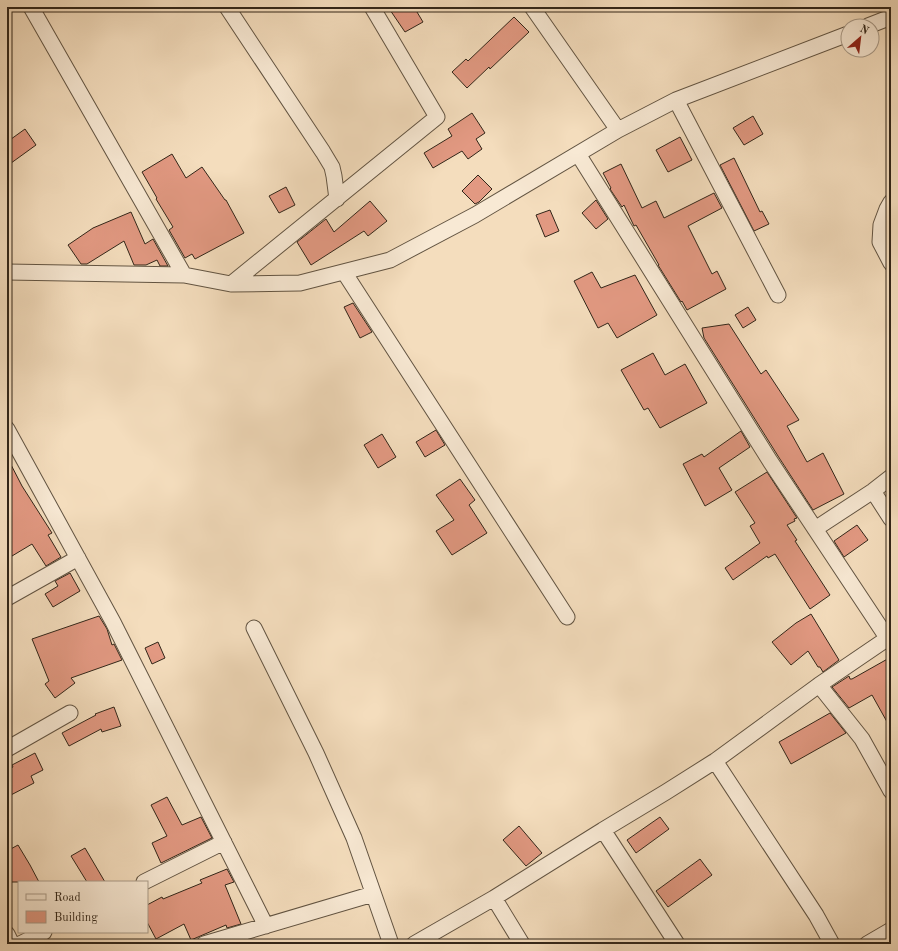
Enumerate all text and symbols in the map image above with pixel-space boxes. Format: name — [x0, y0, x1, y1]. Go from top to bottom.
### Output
north arrow — [840, 18, 880, 58]
text: N — [858, 24, 871, 38]
legend — [18, 881, 148, 933]
text: Road — [54, 892, 81, 904]
text: Building — [54, 912, 98, 924]

